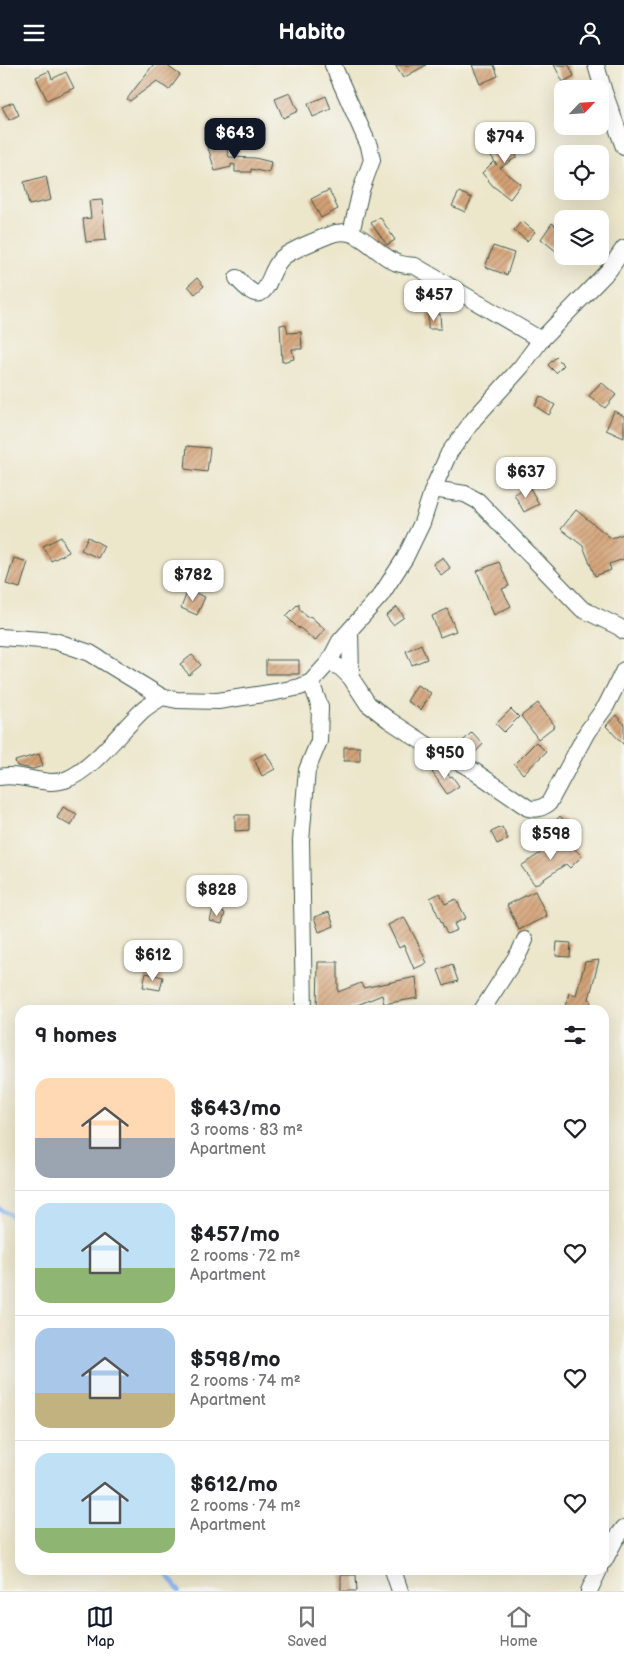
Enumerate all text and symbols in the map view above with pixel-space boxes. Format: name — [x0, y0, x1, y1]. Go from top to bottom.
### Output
icon: menu — [20, 19, 48, 47]
text: Habito — [279, 19, 345, 46]
icon: person — [576, 19, 604, 47]
north arrow — [554, 80, 609, 135]
map controls — [554, 80, 609, 265]
pin: $643 — [205, 117, 265, 160]
pin: $794 — [475, 121, 535, 164]
text: $643 — [215, 124, 255, 143]
text: $794 — [486, 128, 524, 147]
button: locate — [554, 145, 609, 200]
button: layers — [554, 210, 609, 265]
pin: $457 — [404, 279, 464, 322]
text: $457 — [415, 286, 453, 305]
pin: $637 — [496, 457, 556, 499]
text: $637 — [507, 463, 545, 482]
pin: $782 — [163, 559, 223, 602]
text: $782 — [174, 566, 212, 585]
pin: $950 — [415, 737, 475, 780]
text: $950 — [425, 744, 465, 763]
pin: $598 — [521, 819, 581, 861]
text: $598 — [532, 825, 570, 844]
pin: $828 — [187, 875, 247, 917]
text: $828 — [197, 881, 237, 900]
pin: $612 — [123, 939, 183, 982]
text: $612 — [135, 946, 171, 965]
icon: filters — [561, 1021, 589, 1049]
text: 9 homes — [35, 1023, 117, 1048]
text: $643/mo — [190, 1096, 281, 1121]
icon: home — [75, 1098, 135, 1158]
icon: heart — [561, 1114, 589, 1142]
text: 3 rooms · 83 m² — [190, 1121, 303, 1140]
text: Apartment — [190, 1140, 266, 1159]
text: $457/mo — [190, 1222, 280, 1247]
icon: home — [75, 1223, 135, 1283]
icon: heart — [561, 1239, 589, 1267]
text: 2 rooms · 72 m² — [190, 1247, 300, 1266]
text: Apartment — [190, 1266, 266, 1285]
text: $598/mo — [190, 1347, 281, 1372]
icon: home — [75, 1348, 135, 1408]
icon: heart — [561, 1364, 589, 1392]
text: 2 rooms · 74 m² — [190, 1372, 301, 1391]
text: Apartment — [190, 1391, 266, 1410]
text: $612/mo — [190, 1472, 278, 1497]
icon: home — [75, 1473, 135, 1533]
icon: heart — [561, 1489, 589, 1517]
text: 2 rooms · 74 m² — [190, 1497, 301, 1516]
text: Apartment — [190, 1516, 266, 1535]
tab: Map — [86, 1603, 115, 1650]
tab: Saved — [287, 1603, 327, 1650]
tab: Home — [500, 1603, 538, 1650]

